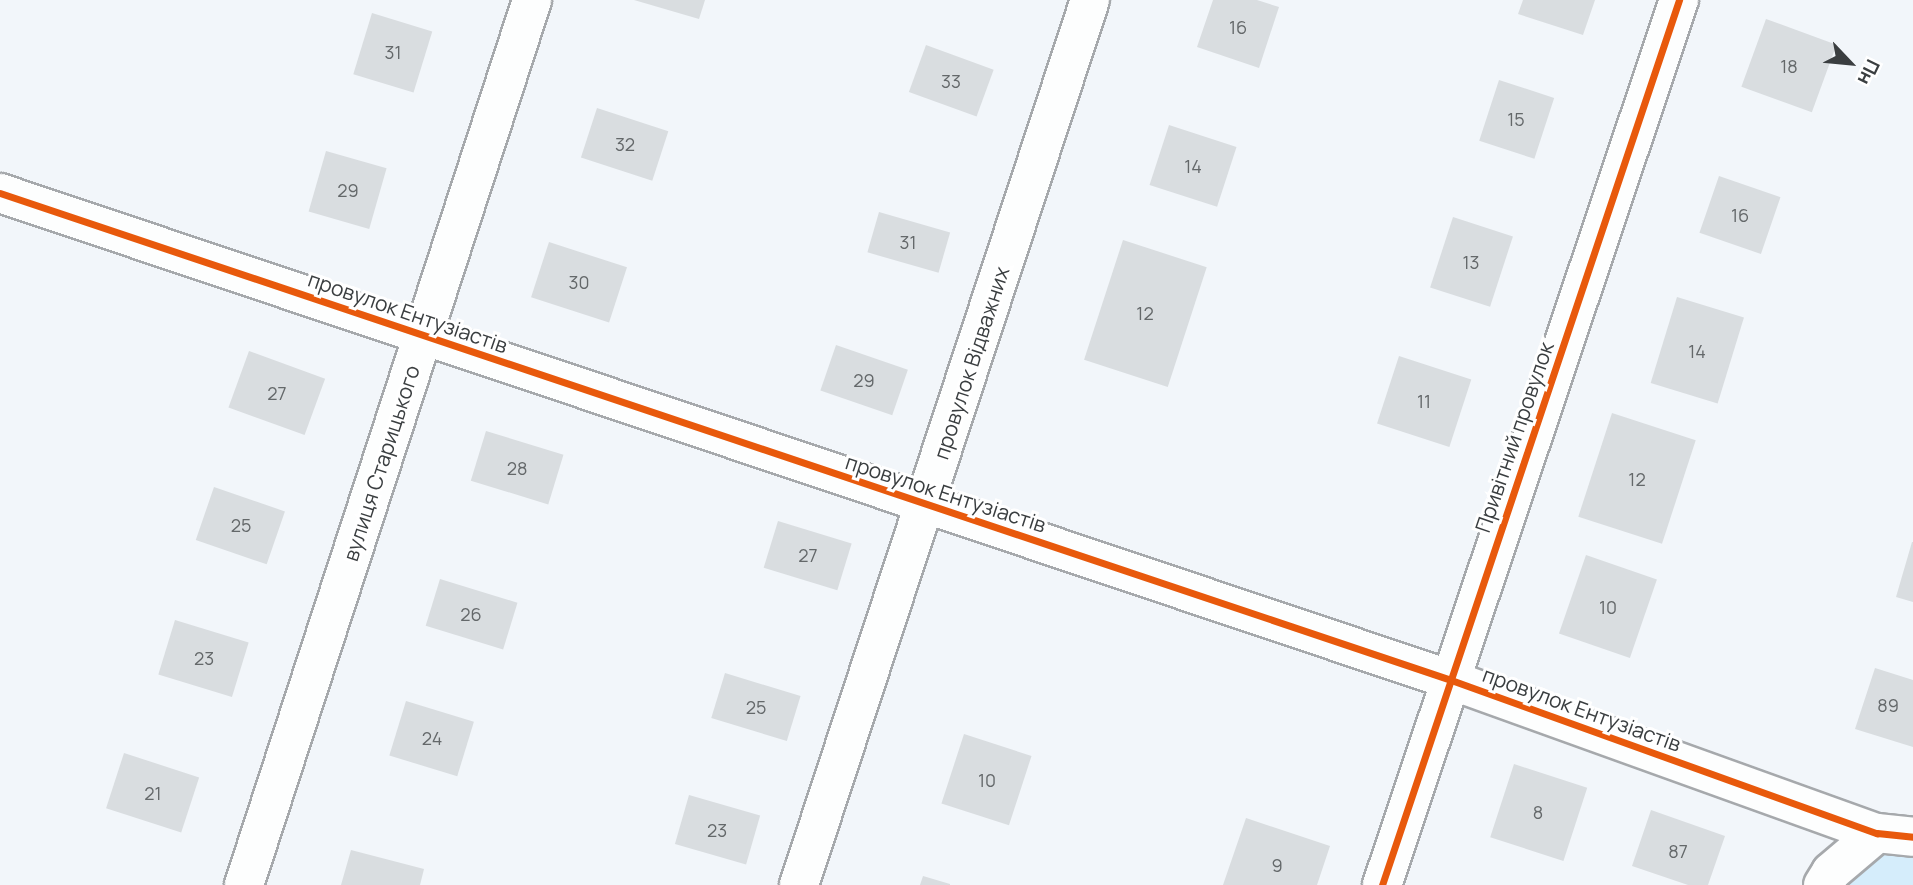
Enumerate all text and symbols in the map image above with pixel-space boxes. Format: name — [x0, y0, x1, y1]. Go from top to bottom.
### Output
house number: 16 — [1229, 16, 1247, 38]
north arrow — [1815, 28, 1885, 98]
house number: 31 — [385, 41, 401, 63]
house number: 18 — [1780, 55, 1798, 77]
text: Пн — [1852, 55, 1886, 89]
house number: 33 — [941, 70, 961, 92]
house number: 15 — [1507, 108, 1525, 130]
house number: 32 — [615, 133, 635, 155]
house number: 14 — [1184, 155, 1202, 177]
house number: 29 — [337, 179, 359, 201]
house number: 16 — [1731, 204, 1749, 226]
house number: 31 — [900, 231, 916, 253]
house number: 13 — [1463, 251, 1479, 273]
street label: провулок Відважних — [928, 263, 1014, 463]
street label: провулок Ентузіастів — [305, 266, 511, 358]
house number: 30 — [569, 271, 589, 293]
house number: 12 — [1136, 302, 1154, 324]
street label: Привітний провулок — [1470, 338, 1558, 536]
house number: 14 — [1688, 340, 1706, 362]
street label: вулиця Старицького — [337, 362, 425, 564]
house number: 29 — [853, 369, 875, 391]
house number: 27 — [267, 382, 287, 404]
house number: 11 — [1417, 390, 1431, 412]
street label: провулок Ентузіастів — [843, 449, 1049, 537]
house number: 28 — [507, 457, 527, 479]
house number: 12 — [1628, 468, 1646, 490]
house number: 25 — [231, 514, 251, 536]
house number: 27 — [798, 544, 818, 566]
house number: 10 — [1599, 596, 1617, 618]
house number: 26 — [460, 603, 482, 625]
house number: 23 — [194, 647, 214, 669]
street label: провулок Ентузіастів — [1479, 661, 1685, 757]
house number: 89 — [1877, 694, 1899, 716]
house number: 25 — [746, 696, 766, 718]
house number: 24 — [422, 727, 442, 749]
house number: 10 — [978, 769, 996, 791]
house number: 21 — [144, 782, 162, 804]
house number: 8 — [1533, 801, 1543, 823]
house number: 23 — [707, 819, 727, 841]
house number: 87 — [1668, 840, 1688, 862]
house number: 9 — [1271, 854, 1283, 876]

